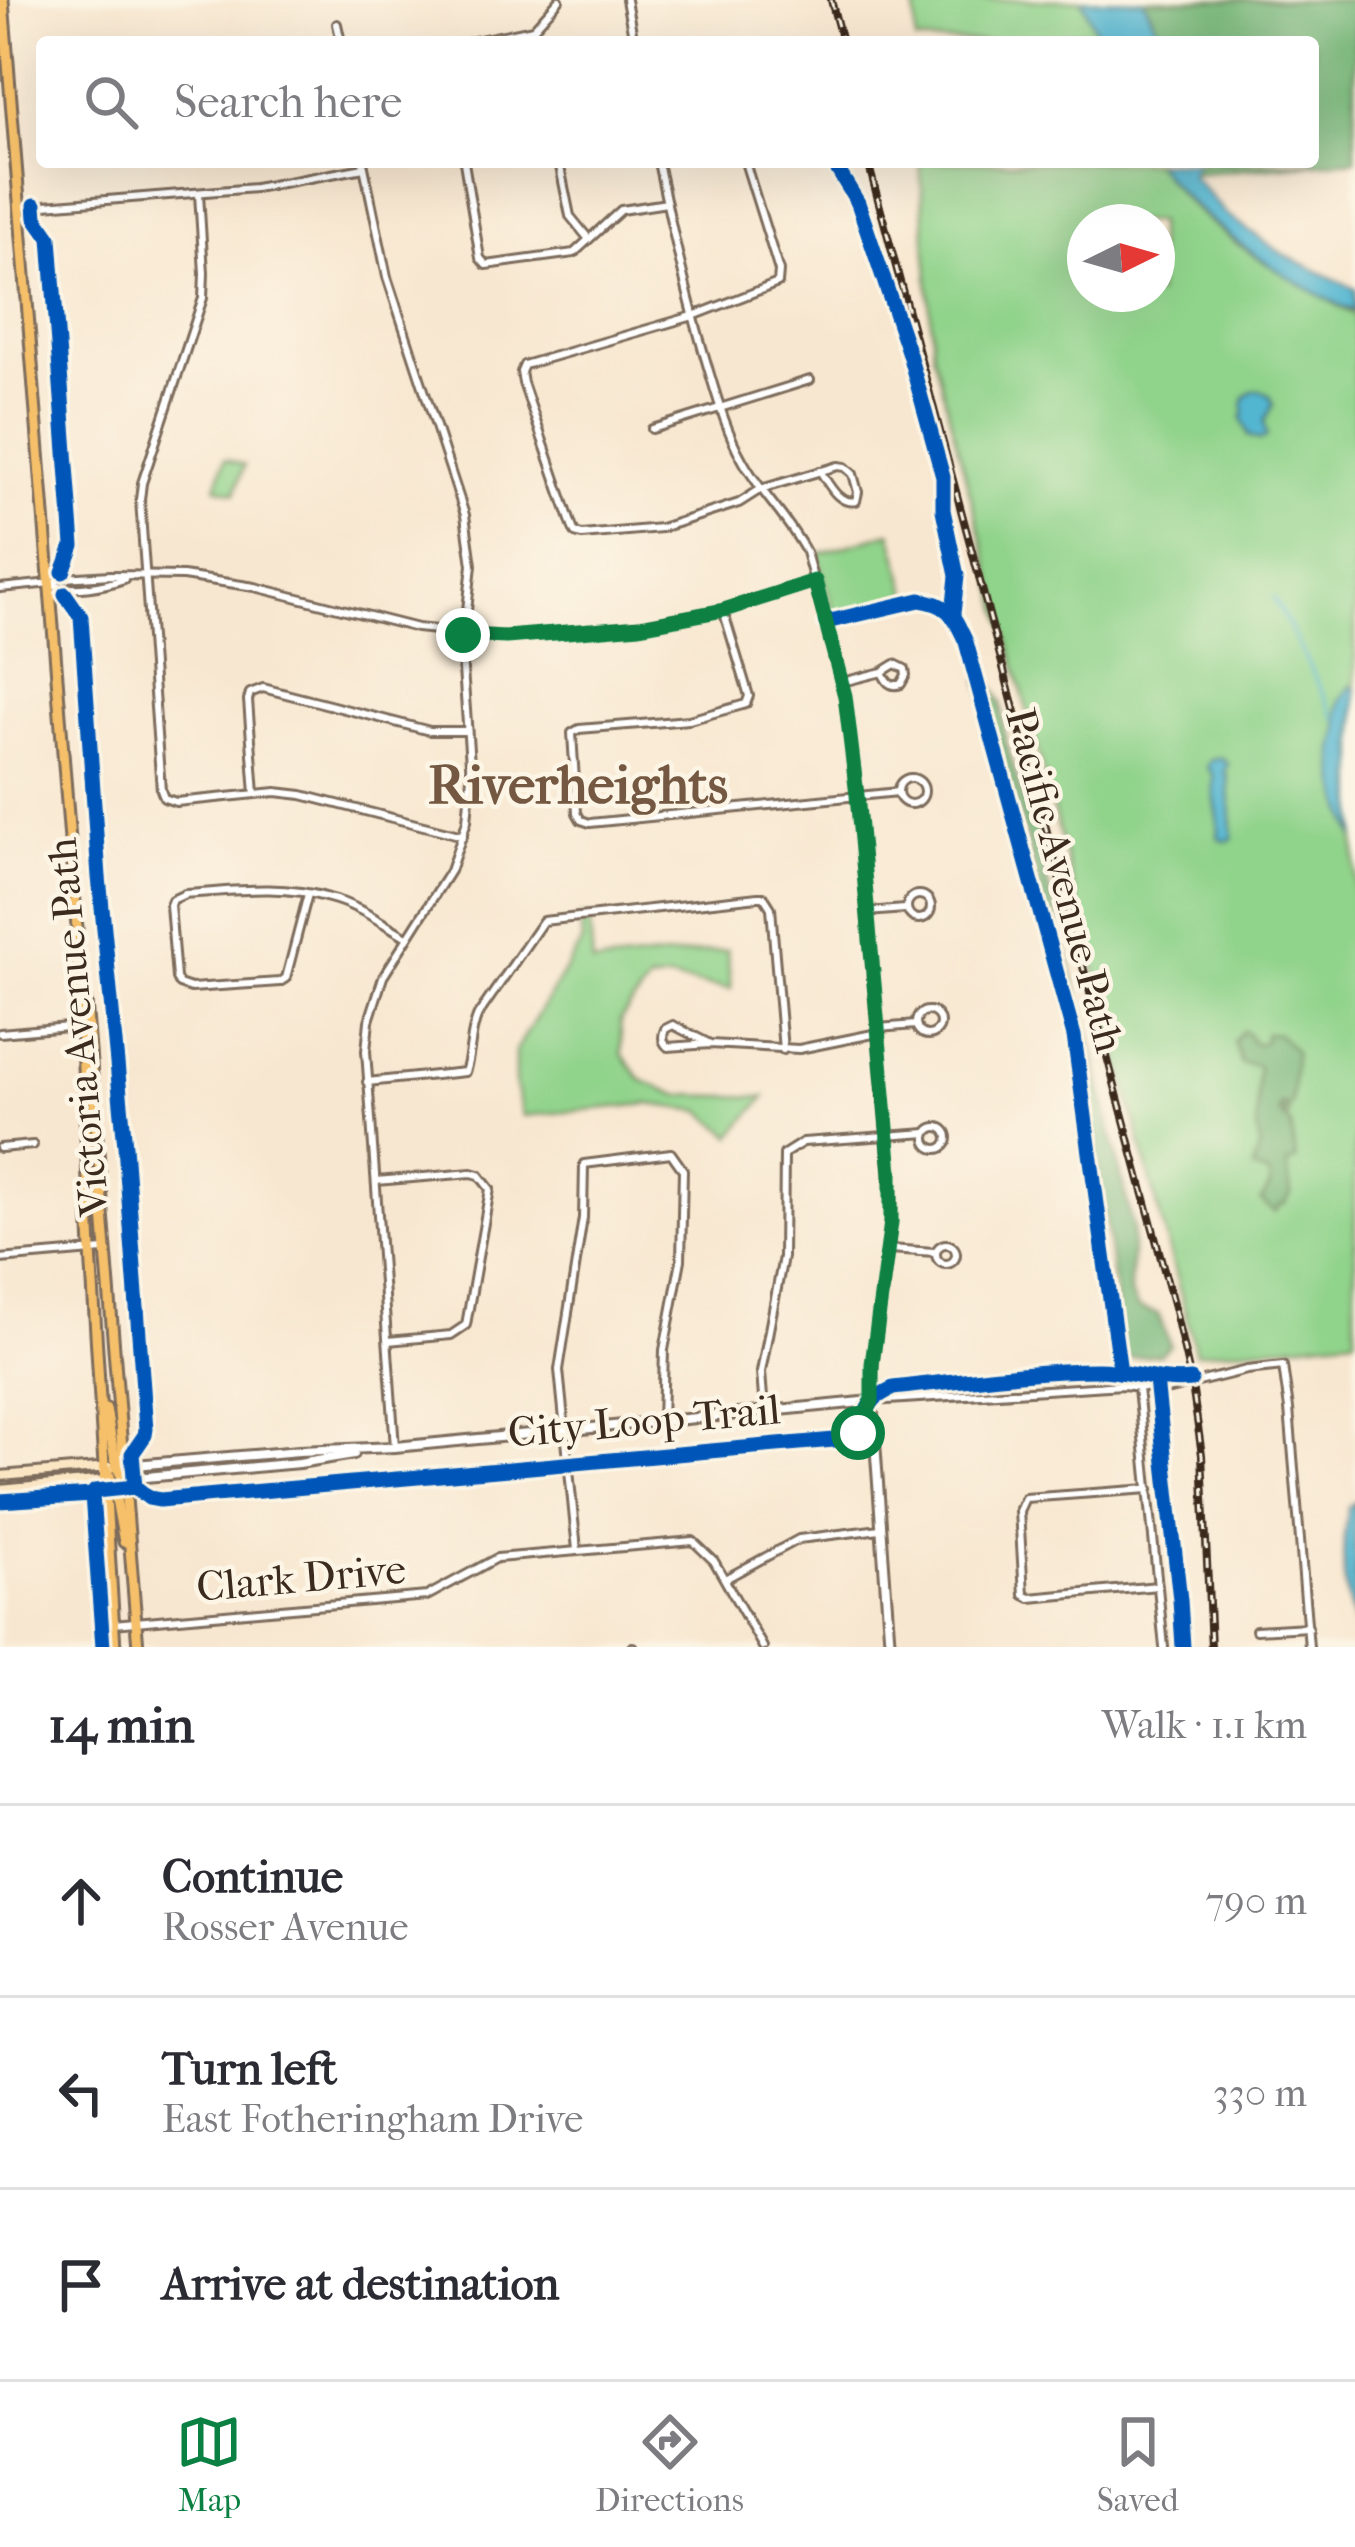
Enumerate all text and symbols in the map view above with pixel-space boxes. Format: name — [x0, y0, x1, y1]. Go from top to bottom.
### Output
search box — [36, 36, 1319, 168]
icon: search — [78, 69, 144, 135]
text: Search here — [174, 76, 402, 129]
north arrow — [1067, 204, 1175, 312]
route end — [436, 608, 490, 662]
street label: Pacific Avenue Path — [995, 703, 1134, 1058]
district label: Riverheights — [428, 754, 728, 817]
street label: Victoria Avenue Path — [37, 835, 120, 1219]
street label: City Loop Trail — [506, 1385, 782, 1458]
route start — [831, 1406, 885, 1460]
street label: Clark Drive — [194, 1545, 408, 1612]
text: 14 min — [48, 1695, 194, 1755]
text: Walk · 1.1 km — [1102, 1702, 1307, 1748]
text: Continue — [162, 1851, 343, 1904]
icon: ahead — [48, 1868, 114, 1934]
text: 790 m — [1205, 1878, 1307, 1924]
text: Rosser Avenue — [162, 1904, 408, 1950]
text: Turn left — [162, 2043, 337, 2096]
icon: left — [48, 2060, 114, 2126]
text: 330 m — [1213, 2070, 1307, 2116]
text: East Fotheringham Drive — [162, 2096, 583, 2142]
icon: arrive — [48, 2252, 114, 2318]
text: Arrive at destination — [162, 2258, 559, 2311]
tab: Map — [176, 2409, 242, 2520]
tab: Directions — [595, 2409, 744, 2520]
tab: Saved — [1097, 2409, 1179, 2520]

